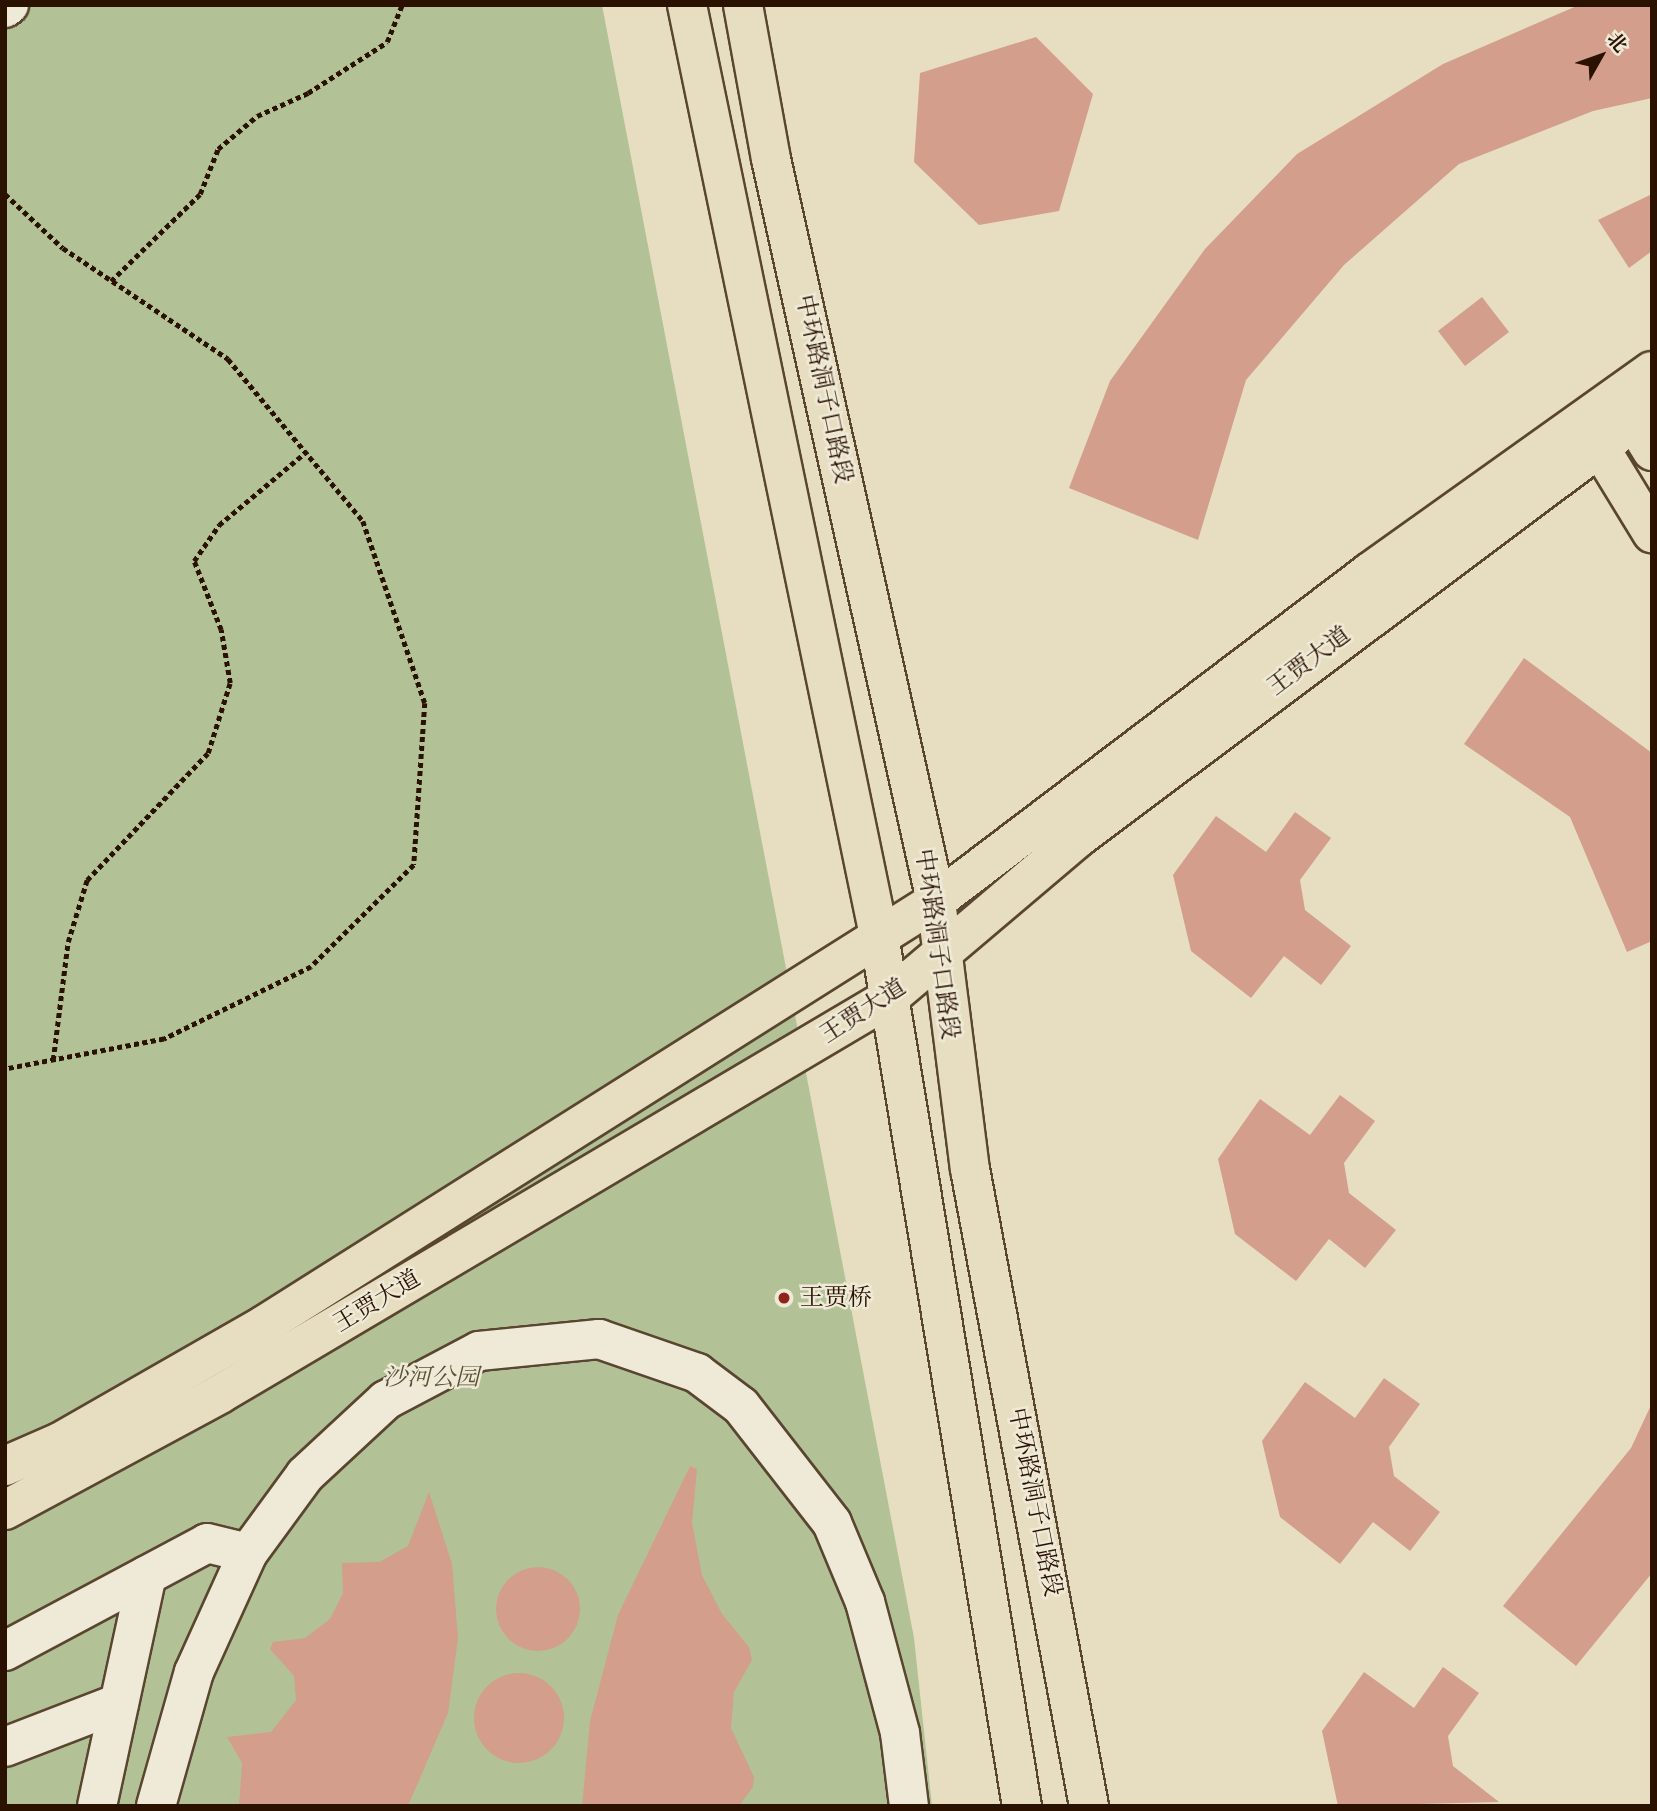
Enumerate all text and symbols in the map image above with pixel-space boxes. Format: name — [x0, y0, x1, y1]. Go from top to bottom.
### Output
north arrow — [1566, 21, 1636, 91]
text: 北 — [1603, 28, 1632, 57]
street label: 中环路洞子口路段 — [790, 292, 858, 486]
street label: 王贾大道 — [1262, 621, 1356, 701]
street label: 中环路洞子口路段 — [909, 847, 965, 1041]
street label: 王贾大道 — [815, 973, 911, 1049]
street label: 王贾大道 — [328, 1264, 426, 1338]
place label: 王贾桥 — [800, 1284, 872, 1312]
marker: 王贾桥 — [774, 1288, 794, 1308]
park label: 沙河公园 — [383, 1364, 479, 1392]
street label: 中环路洞子口路段 — [1003, 1405, 1067, 1599]

